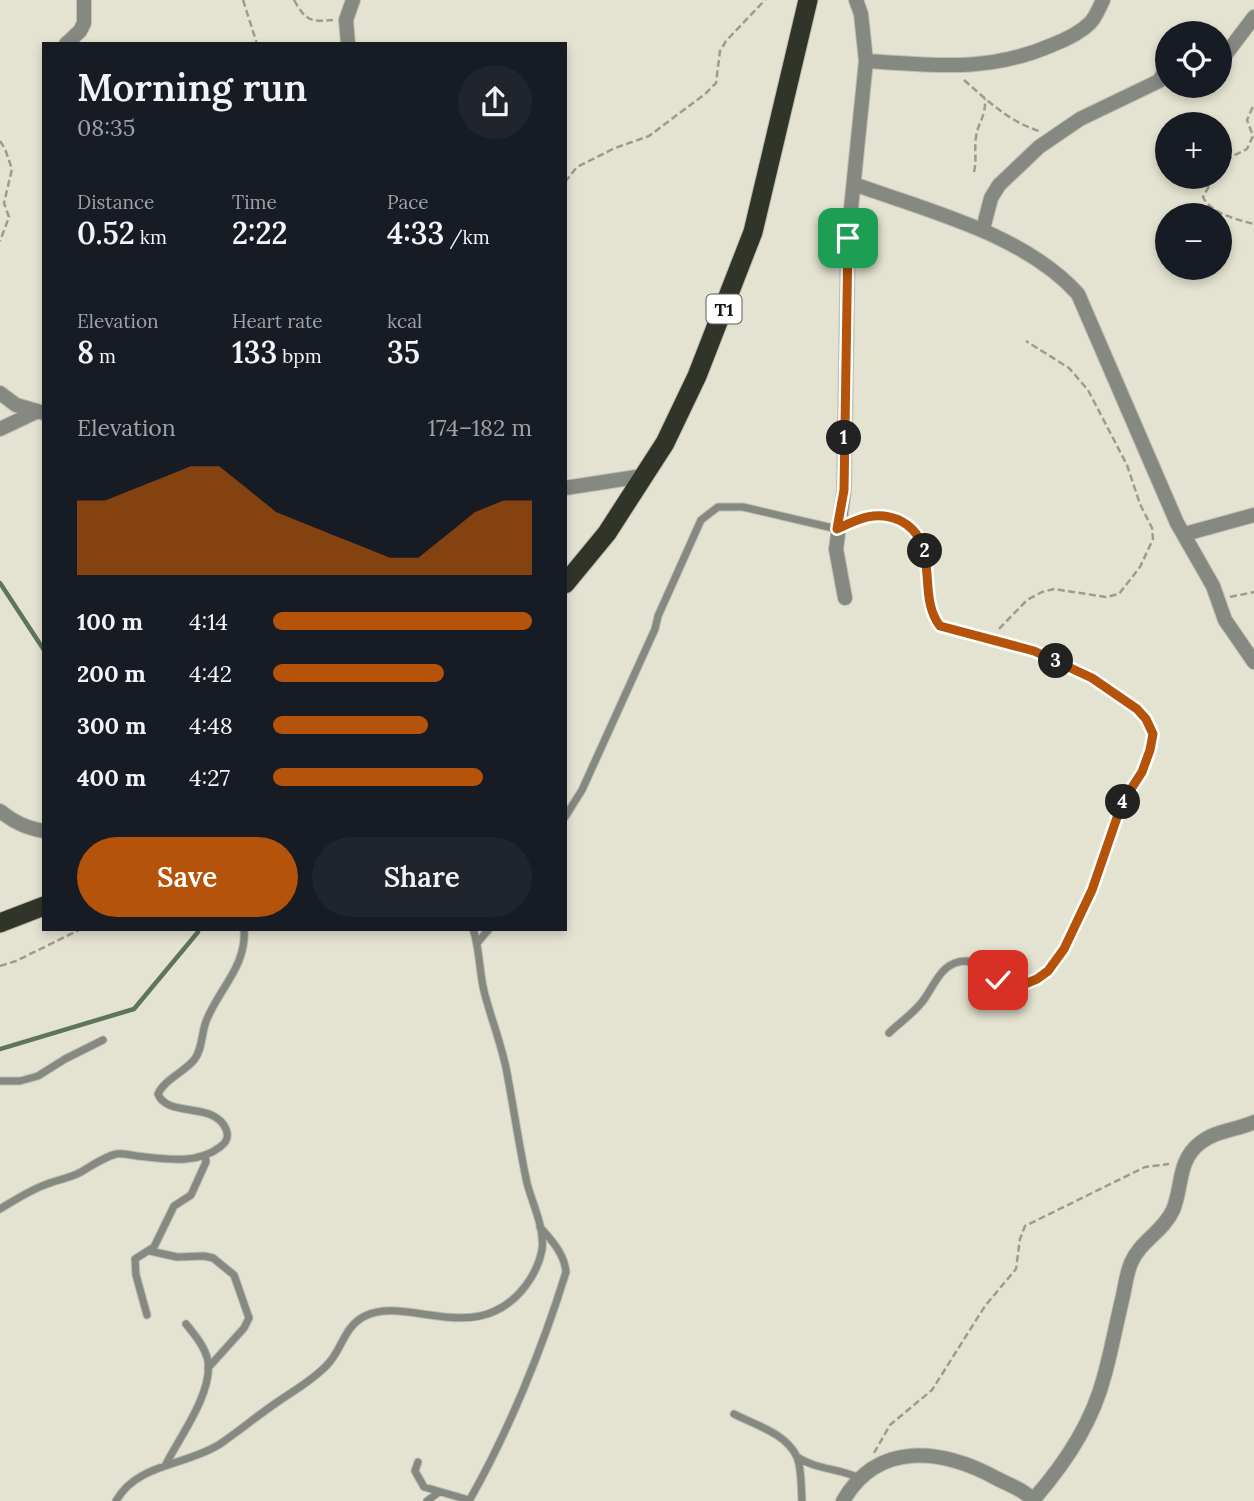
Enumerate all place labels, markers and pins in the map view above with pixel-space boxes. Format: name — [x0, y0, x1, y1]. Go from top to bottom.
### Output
pin — [818, 208, 878, 268]
pin: 1 — [826, 420, 862, 456]
pin: 2 — [908, 534, 942, 568]
pin: 3 — [1038, 644, 1074, 678]
pin: 4 — [1106, 784, 1140, 820]
pin — [968, 950, 1028, 1010]

